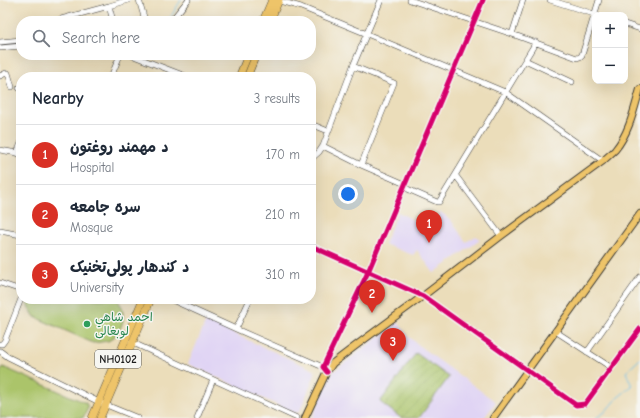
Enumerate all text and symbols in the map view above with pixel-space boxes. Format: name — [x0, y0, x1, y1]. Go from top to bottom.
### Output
map controls — [592, 12, 628, 84]
button: + — [592, 12, 628, 48]
search box — [16, 16, 316, 60]
icon: search — [30, 27, 52, 49]
text: Search here — [62, 29, 140, 47]
button: − — [592, 48, 628, 84]
text: Nearby — [32, 89, 83, 108]
text: 3 results — [254, 91, 300, 106]
text: د مهمند روغتون — [70, 138, 168, 156]
text: 1 — [42, 147, 48, 162]
text: 170 m — [266, 147, 300, 162]
text: Hospital — [70, 160, 114, 175]
your location — [338, 184, 358, 204]
text: سره جامعه — [70, 198, 141, 216]
text: 2 — [42, 207, 48, 222]
text: 210 m — [265, 207, 300, 222]
pin: 1 — [416, 210, 442, 243]
text: Mosque — [70, 220, 113, 235]
text: د کندهار پولی‌تخنیک — [70, 258, 189, 276]
text: 3 — [42, 267, 48, 282]
text: 310 m — [265, 267, 300, 282]
text: University — [70, 280, 124, 295]
pin: 2 — [359, 280, 385, 313]
place label: احمد شاهي لوبغالی — [95, 310, 153, 339]
marker: احمد شاهي لوبغالی — [82, 319, 92, 329]
pin: 3 — [380, 328, 406, 361]
road number: NH0102 — [95, 350, 141, 368]

